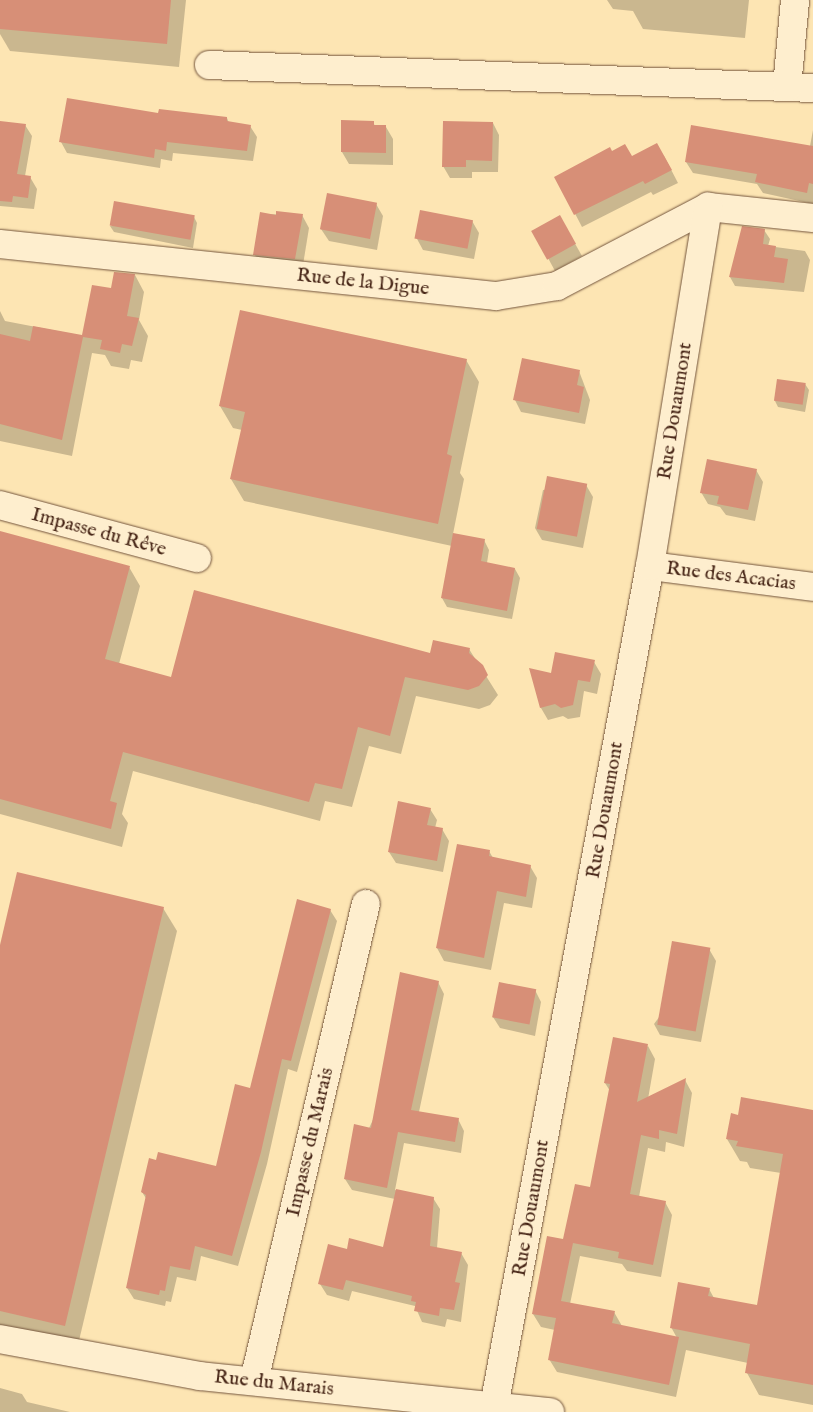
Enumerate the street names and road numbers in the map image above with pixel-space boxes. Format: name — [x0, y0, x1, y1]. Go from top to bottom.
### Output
street label: Rue de la Digue — [295, 263, 431, 301]
street label: Rue Douaumont — [652, 341, 698, 481]
street label: Impasse du Rêve — [29, 502, 169, 562]
street label: Rue des Acacias — [665, 556, 797, 596]
street label: Rue Douaumont — [581, 740, 629, 880]
street label: Impasse du Marais — [281, 1065, 339, 1219]
street label: Rue Douaumont — [507, 1138, 555, 1278]
street label: Rue du Marais — [213, 1365, 335, 1401]

